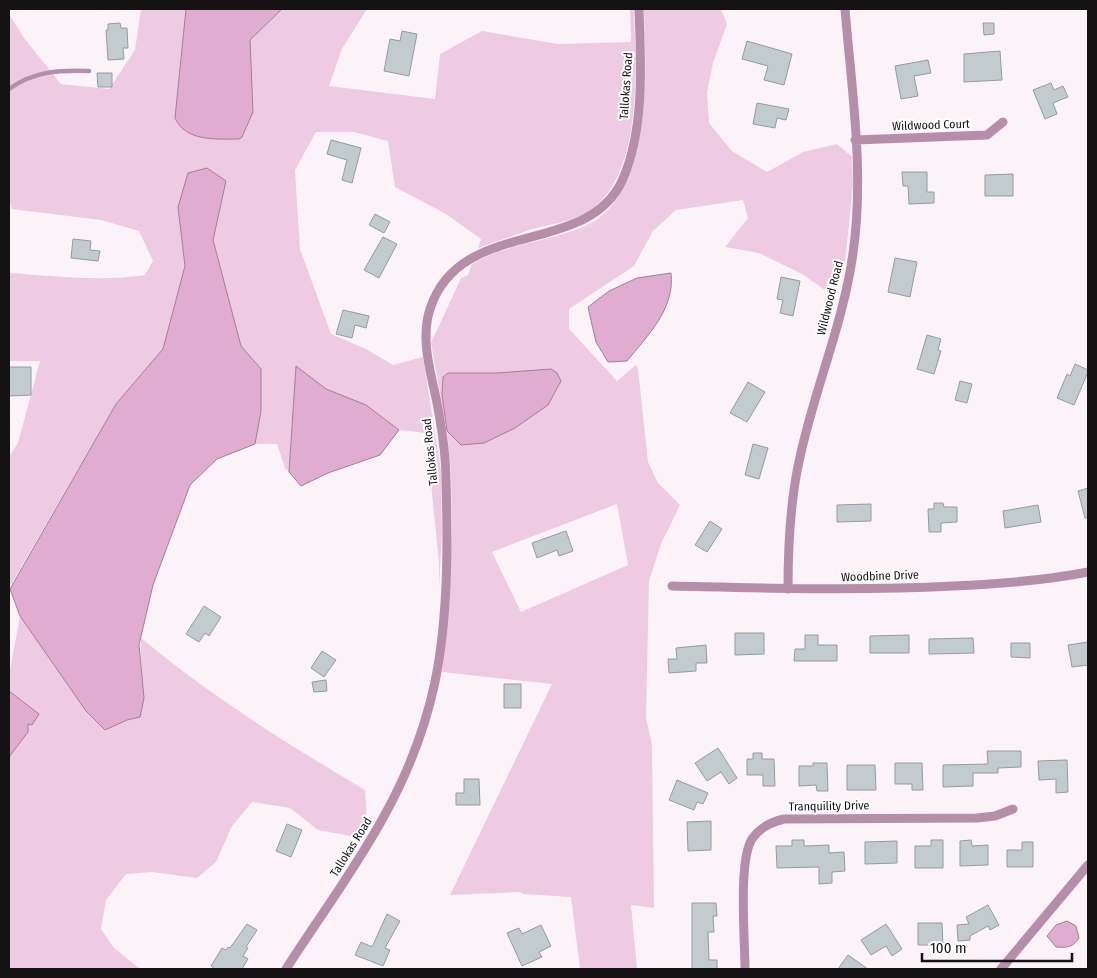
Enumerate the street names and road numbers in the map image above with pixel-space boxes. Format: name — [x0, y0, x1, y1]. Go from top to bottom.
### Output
street label: Tallokas Road — [617, 52, 635, 120]
street label: Wildwood Court — [892, 117, 970, 133]
street label: Wildwood Road — [814, 259, 846, 337]
street label: Tallokas Road — [420, 418, 440, 486]
street label: Woodbine Drive — [841, 568, 919, 584]
street label: Tranquility Drive — [789, 798, 869, 814]
street label: Tallokas Road — [327, 815, 375, 879]

